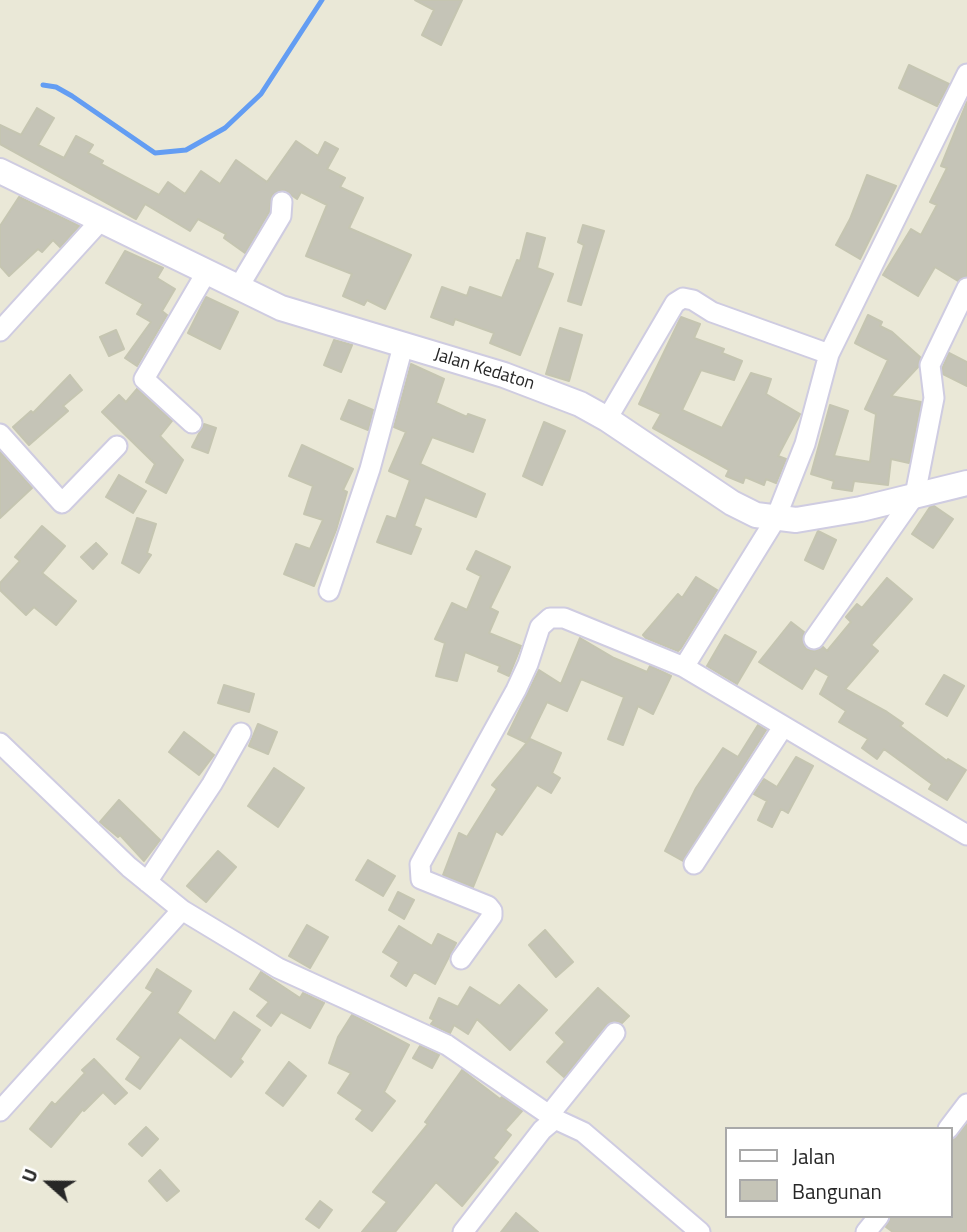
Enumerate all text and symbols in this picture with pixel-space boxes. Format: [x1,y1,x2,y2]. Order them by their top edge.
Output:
street label: Jalan Kedaton [431,344,537,396]
legend [726,1127,953,1218]
text: Jalan [792,1140,835,1172]
north arrow [14,1148,84,1218]
text: U [13,1164,45,1186]
text: Bangunan [792,1175,882,1207]

